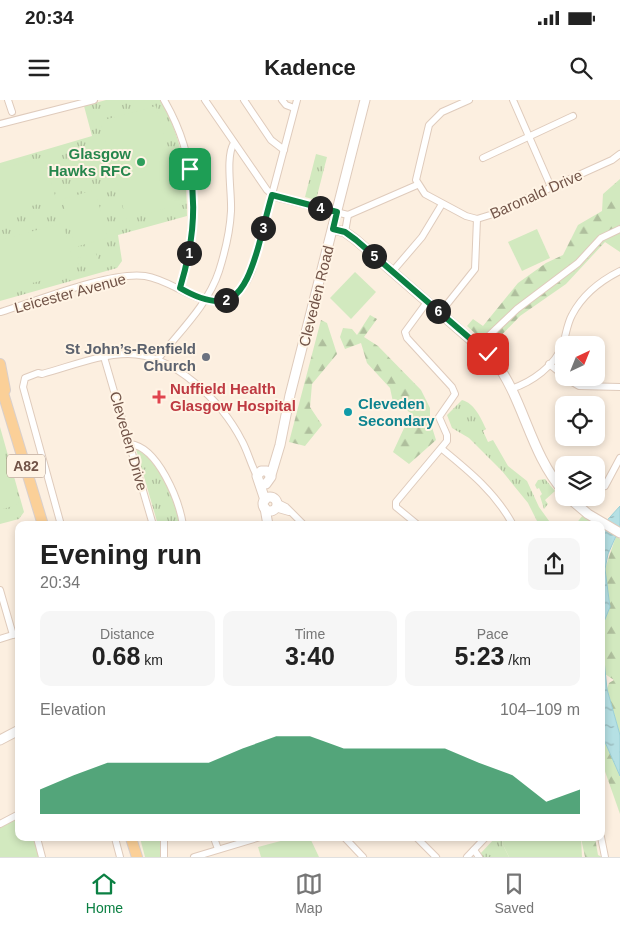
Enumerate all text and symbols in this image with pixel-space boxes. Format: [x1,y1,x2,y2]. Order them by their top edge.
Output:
text: 20:34 [25,7,74,28]
icon: menu [25,54,53,82]
icon: search [567,54,595,82]
text: Kadence [264,55,356,80]
place label: Glasgow Hawks RFC [48,145,131,179]
pin [169,148,211,190]
icon: arrive [176,155,204,183]
marker: Glasgow Hawks RFC [135,156,147,168]
street label: Baronald Drive [487,166,585,222]
pin: 4 [308,196,332,220]
text: 4 [317,200,324,216]
pin: 3 [250,216,276,240]
text: 3 [260,220,267,236]
pin: 1 [176,240,202,266]
street label: Cleveden Road [295,244,337,348]
pin: 5 [362,244,386,268]
text: 1 [186,245,193,261]
text: 5 [371,248,378,264]
street label: Leicester Avenue [12,270,128,316]
pin: 2 [214,288,238,312]
text: 2 [223,292,230,308]
pin: 6 [426,298,450,324]
text: 6 [435,303,442,319]
pin [467,333,509,375]
north arrow [555,336,605,386]
map controls [555,336,605,506]
place label: St John’s-Renfield Church [65,340,196,374]
icon: check [474,340,502,368]
marker: St John’s-Renfield Church [200,351,212,363]
place label: Nuffield Health Glasgow Hospital [170,380,296,414]
street label: Cleveden Drive [107,389,151,493]
marker: Nuffield Health Glasgow Hospital [152,390,166,404]
place label: Cleveden Secondary [358,395,435,429]
button: locate [555,396,605,446]
marker: Cleveden Secondary [342,406,354,418]
road number: A82 [7,454,45,478]
button: layers [555,456,605,506]
button: share [528,538,580,590]
text: Evening run [40,539,202,570]
text: 20:34 [40,574,80,591]
text: Distance [100,626,155,642]
text: Time [295,626,325,642]
text: Pace [477,626,509,642]
text: 0.68 [92,642,140,670]
text: 3:40 [285,642,335,670]
text: 5:23 [454,642,504,670]
text: km [140,652,163,668]
text: /km [504,652,531,668]
text: Elevation [40,701,106,718]
text: 104–109 m [500,701,580,718]
tab: Home [86,870,123,916]
tab: Map [295,870,323,916]
tab: Saved [494,870,534,916]

